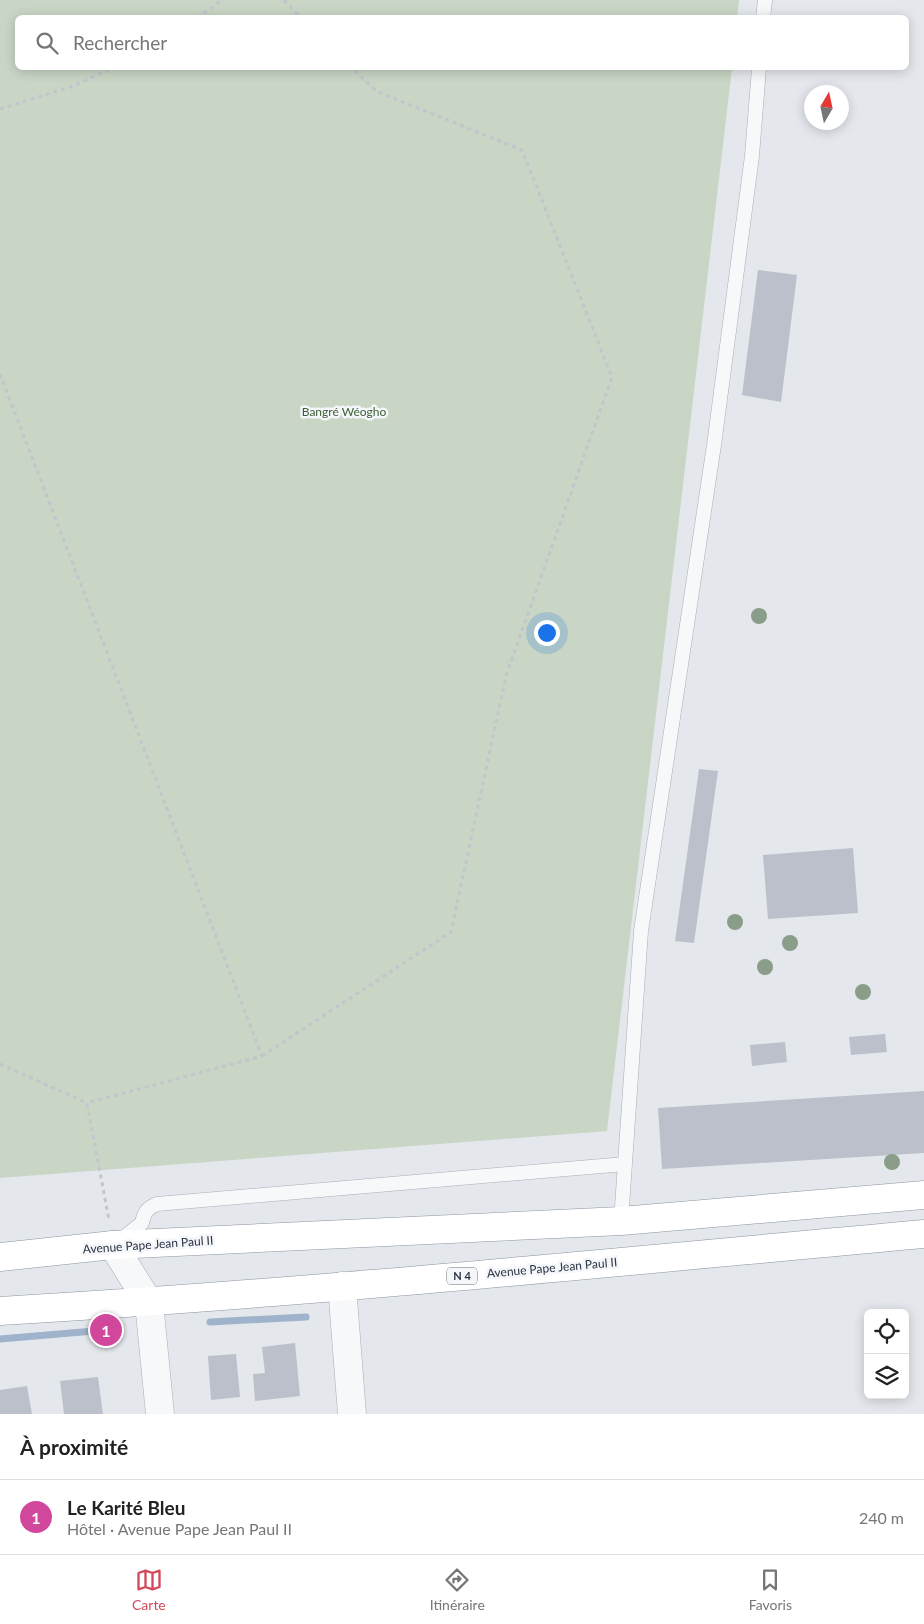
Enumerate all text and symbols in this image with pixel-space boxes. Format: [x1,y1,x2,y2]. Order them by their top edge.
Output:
search box [15,15,909,70]
icon: search [33,29,61,57]
text: Rechercher [73,31,167,54]
north arrow [804,85,849,130]
park label: Bangré Wéogho [302,404,386,419]
your location [534,620,560,646]
street label: Avenue Pape Jean Paul II [82,1232,214,1257]
street label: Avenue Pape Jean Paul II [486,1254,618,1281]
road number: N 4 [447,1268,477,1284]
map controls [864,1309,909,1399]
button: locate [864,1309,909,1354]
pin: 1 [90,1311,122,1349]
button: layers [864,1354,909,1399]
text: À proximité [20,1434,128,1459]
text: Le Karité Bleu [67,1496,185,1519]
text: 1 [31,1508,41,1527]
text: 240 m [859,1508,904,1527]
text: Hôtel · Avenue Pape Jean Paul II [67,1519,292,1538]
tab: Carte [132,1566,166,1613]
tab: Itinéraire [430,1566,485,1613]
tab: Favoris [749,1566,792,1613]

